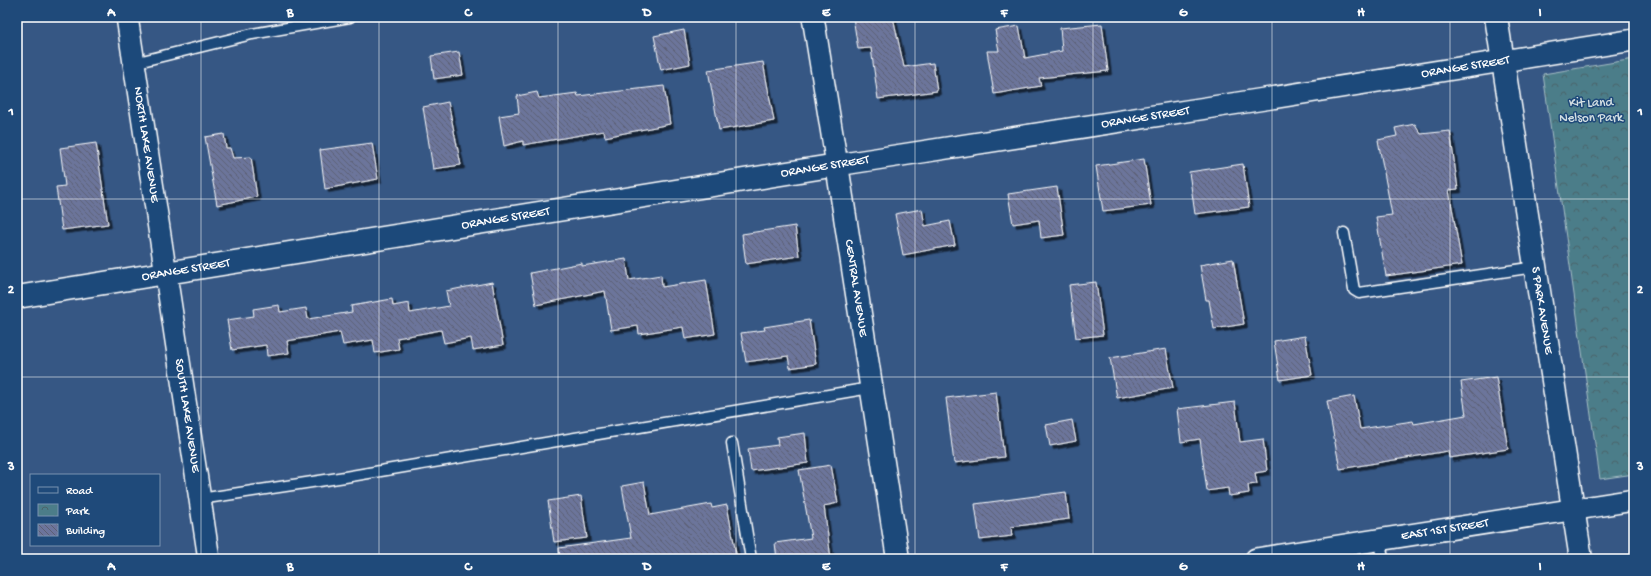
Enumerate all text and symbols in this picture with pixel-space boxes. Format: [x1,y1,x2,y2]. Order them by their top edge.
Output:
text: A [106,6,116,21]
text: B [286,6,295,21]
text: C [463,6,473,21]
text: D [642,6,652,21]
text: E [822,6,831,21]
text: F [1000,6,1009,21]
text: G [1179,6,1188,21]
text: H [1357,6,1365,21]
text: I [1538,6,1542,21]
street label: ORANGE STREET [1420,52,1512,81]
street label: NORTH LAKE AVENUE [130,86,163,204]
park label: Kit Land Nelson Park [1559,96,1624,126]
street label: ORANGE STREET [1100,103,1192,132]
text: 1 [7,105,14,120]
text: 1 [1636,105,1643,120]
street label: ORANGE STREET [780,152,871,181]
street label: ORANGE STREET [460,204,552,233]
street label: CENTRAL AVENUE [841,238,871,339]
street label: ORANGE STREET [141,255,232,284]
street label: S PARK AVENUE [1528,266,1556,356]
text: 2 [8,283,15,298]
text: 2 [1637,283,1644,298]
street label: SOUTH LAKE AVENUE [171,358,203,474]
text: 3 [7,460,15,475]
text: 3 [1636,460,1644,475]
legend [30,474,160,546]
text: Road [66,485,93,499]
text: Park [65,505,91,519]
street label: EAST 1ST STREET [1400,515,1491,544]
text: Building [65,525,105,539]
text: A [106,560,116,575]
text: B [286,560,295,575]
text: C [463,560,473,575]
text: D [642,560,652,575]
text: E [822,560,831,575]
text: F [1000,560,1009,575]
text: G [1179,560,1188,575]
text: H [1357,560,1365,575]
text: I [1538,560,1542,575]

